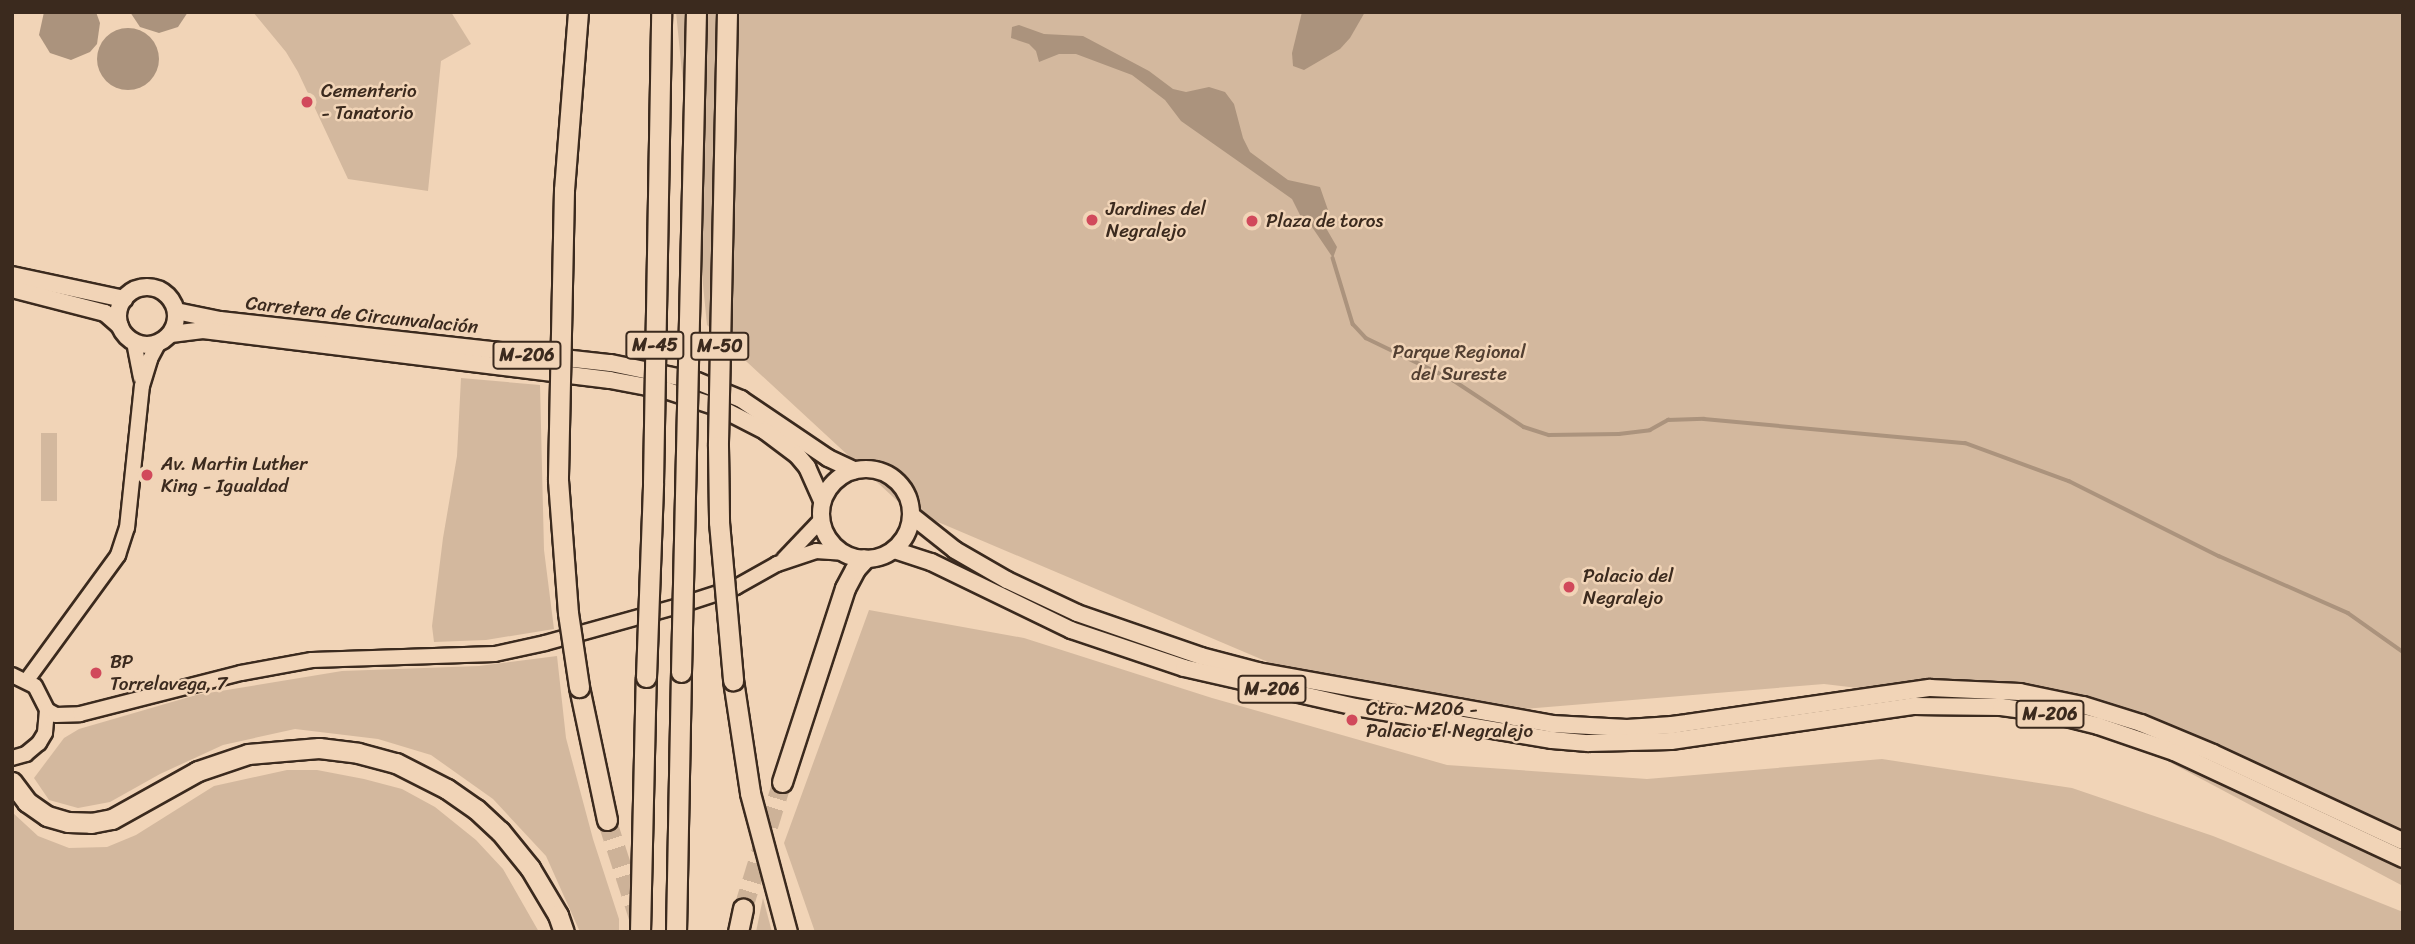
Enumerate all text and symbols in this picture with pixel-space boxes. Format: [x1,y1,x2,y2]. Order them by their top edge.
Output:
place label: Cementerio - Tanatorio [321,80,417,124]
marker: Cementerio - Tanatorio [299,94,315,110]
place label: Jardines del Negralejo [1106,198,1206,242]
place label: Plaza de toros [1266,210,1384,232]
marker: Jardines del Negralejo [1084,212,1100,228]
marker: Plaza de toros [1244,213,1260,229]
street label: Carretera de Circunvalación [245,291,479,339]
road number: M-45 [625,330,685,360]
road number: M-50 [690,332,750,360]
road number: M-206 [492,340,562,370]
park label: Parque Regional del Sureste [1392,341,1526,385]
place label: Av. Martin Luther King - Igualdad [161,453,308,497]
marker: Av. Martin Luther King - Igualdad [139,467,155,483]
place label: Palacio del Negralejo [1583,565,1674,609]
marker: Palacio del Negralejo [1561,579,1577,595]
place label: BP Torrelavega, 7 [110,651,227,695]
marker: BP Torrelavega, 7 [88,665,104,681]
road number: M-206 [1237,674,1307,704]
place label: Ctra. M206 - Palacio El Negralejo [1366,698,1532,742]
road number: M-206 [2015,700,2085,728]
marker: Ctra. M206 - Palacio El Negralejo [1344,712,1360,728]

